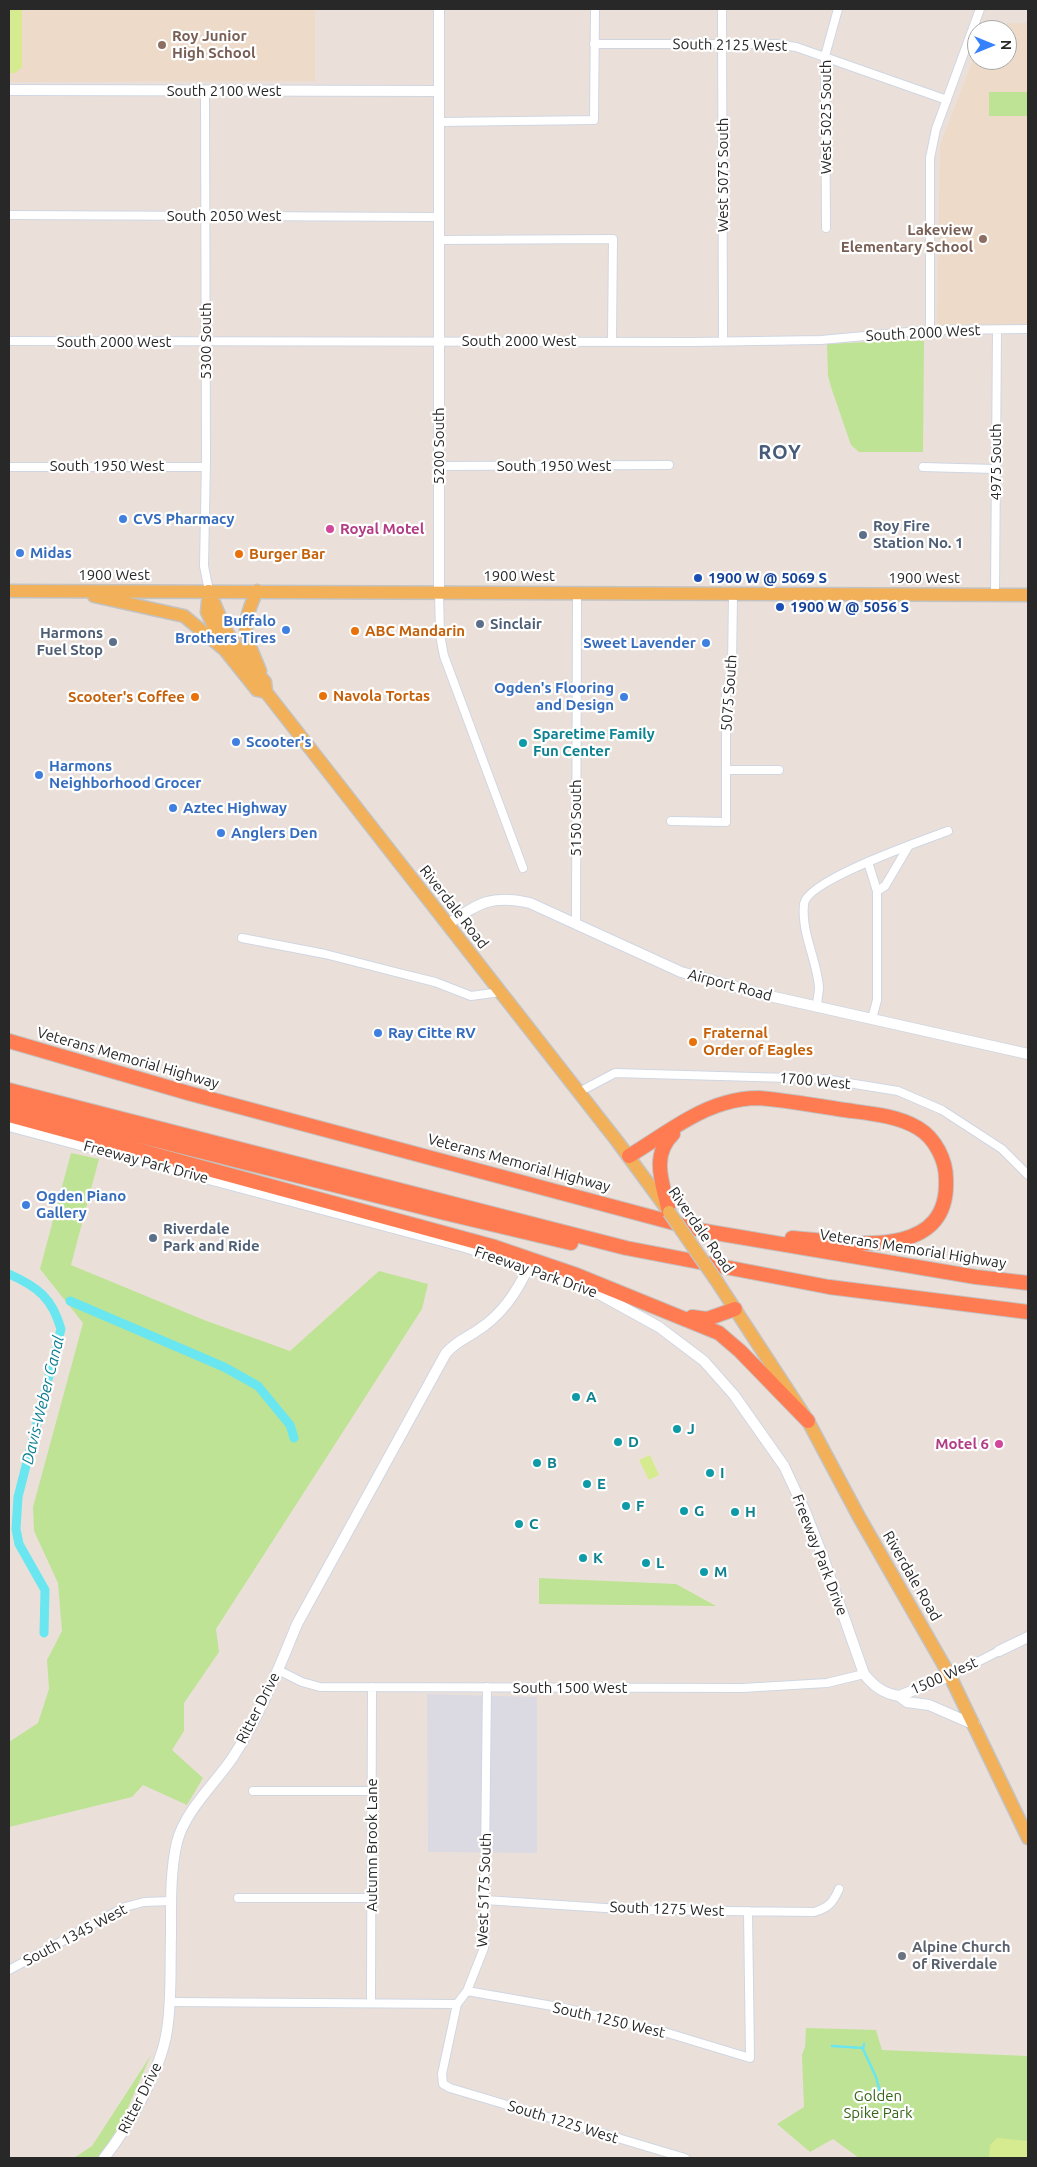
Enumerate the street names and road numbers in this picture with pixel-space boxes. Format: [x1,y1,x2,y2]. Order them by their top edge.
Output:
street label: South 2125 West [672,35,788,55]
street label: West 5025 South [817,60,835,174]
street label: South 2100 West [167,82,281,100]
street label: West 5075 South [714,118,732,232]
street label: South 2050 West [167,207,281,225]
street label: 5300 South [197,303,215,379]
street label: South 2000 West [865,321,981,345]
street label: South 2000 West [462,332,576,350]
street label: South 2000 West [57,333,171,351]
street label: 5200 South [430,408,448,484]
street label: 4975 South [987,424,1005,500]
street label: South 1950 West [50,457,164,475]
street label: South 1950 West [497,457,611,475]
street label: 1900 West [78,566,150,584]
street label: 1900 West [483,567,555,585]
street label: 1900 West [888,569,960,587]
street label: 5075 South [717,654,741,732]
street label: 5150 South [567,780,585,856]
street label: Riverdale Road [416,862,492,952]
street label: Airport Road [686,965,774,1005]
street label: Veterans Memorial Highway [35,1023,221,1093]
street label: 1700 West [779,1069,851,1093]
street label: Veterans Memorial Highway [426,1130,612,1196]
street label: Freeway Park Drive [82,1137,210,1187]
street label: Riverdale Road [665,1184,737,1276]
street label: Veterans Memorial Highway [818,1225,1008,1273]
street label: Freeway Park Drive [472,1243,600,1301]
street label: Freeway Park Drive [789,1492,851,1618]
street label: Riverdale Road [879,1528,945,1624]
street label: 1500 West [908,1653,980,1699]
street label: Ritter Drive [232,1669,284,1747]
street label: South 1500 West [513,1679,627,1697]
street label: Autumn Brook Lane [363,1778,381,1912]
street label: West 5175 South [473,1832,495,1948]
street label: South 1275 West [609,1898,725,1920]
street label: South 1345 West [20,1900,130,1970]
street label: South 1250 West [551,1998,667,2042]
street label: Ritter Drive [114,2059,166,2137]
street label: South 1225 West [506,2097,620,2147]

